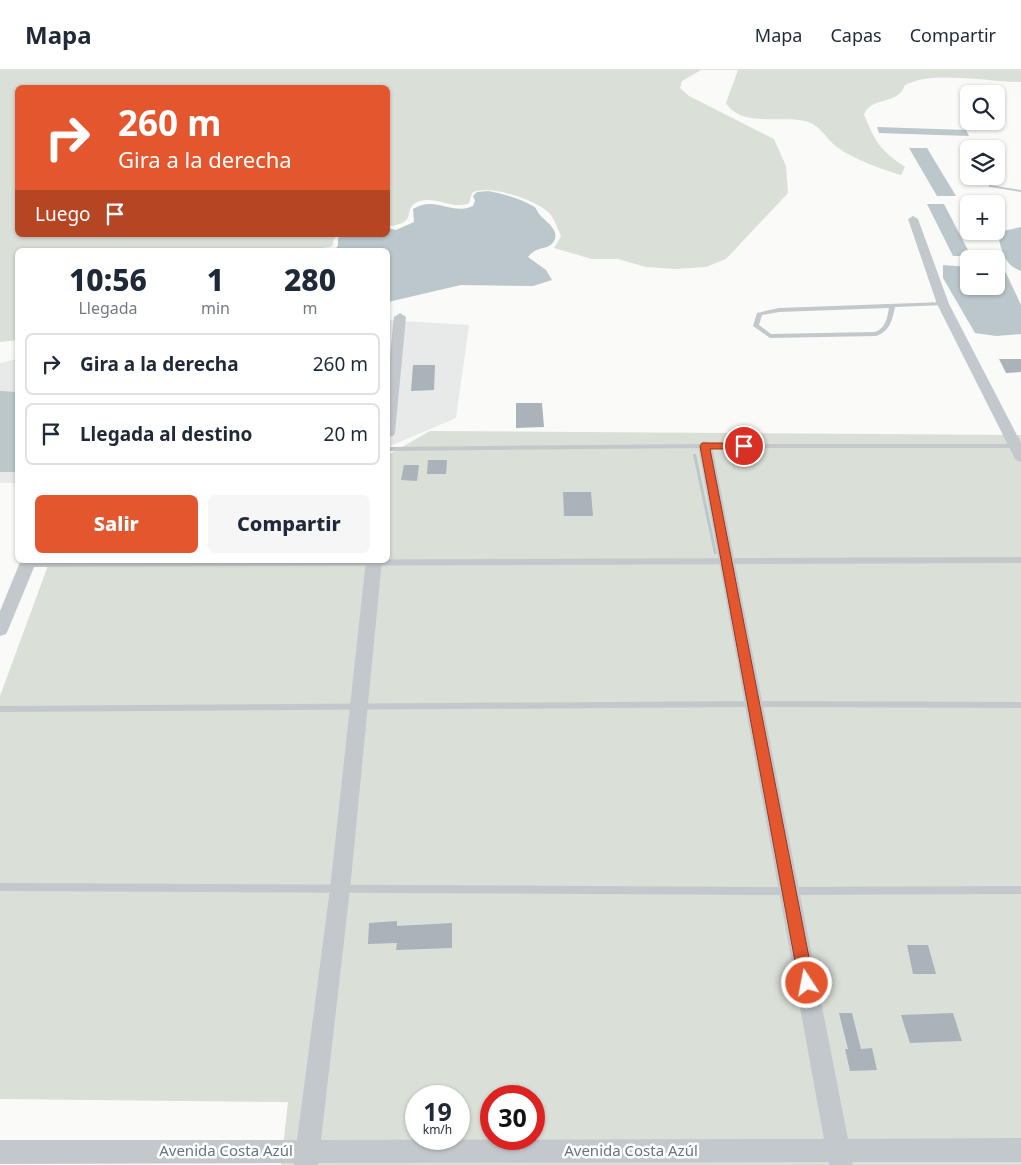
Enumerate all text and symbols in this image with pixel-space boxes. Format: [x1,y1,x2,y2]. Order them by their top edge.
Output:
text: Mapa [25,18,92,51]
text: Mapa [755,23,802,47]
text: Capas [830,23,882,47]
text: Compartir [910,23,996,47]
map controls [960,85,1005,295]
button: search [960,85,1005,130]
text: 260 m [118,99,221,146]
icon: right [35,105,100,170]
button: layers [960,140,1005,185]
text: Gira a la derecha [118,144,292,174]
button: + [960,195,1005,240]
icon: arrive [101,200,129,228]
text: Luego [35,201,91,227]
button: − [960,250,1005,295]
text: 10:56 [69,259,147,300]
text: 1 [207,259,224,300]
text: 280 [284,259,336,300]
text: Llegada [78,297,138,319]
text: min [201,297,230,319]
text: m [302,297,317,319]
icon: right [37,350,65,378]
text: Gira a la derecha [80,351,239,377]
text: 260 m [313,351,368,377]
icon: arrive [37,420,65,448]
text: Llegada al destino [80,421,252,447]
text: 20 m [324,421,368,447]
pin [723,425,765,467]
icon: arrive [730,432,758,460]
button: Salir [35,495,198,553]
button: Compartir [208,495,370,553]
position arrow [780,956,832,1008]
speed limit sign: 30 [480,1085,545,1150]
text: 19 [423,1094,452,1128]
text: km/h [423,1121,452,1138]
street label: Avenida Costa Azúl [159,1140,293,1160]
street label: Avenida Costa Azúl [564,1140,698,1160]

